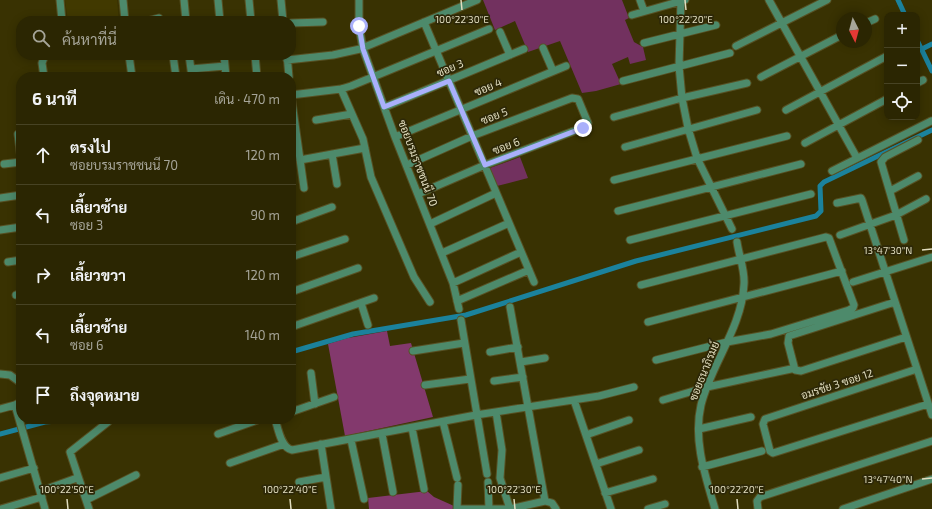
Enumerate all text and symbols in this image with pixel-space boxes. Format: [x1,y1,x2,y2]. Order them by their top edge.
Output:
north arrow [836,12,872,48]
map controls [884,12,920,120]
button: + [884,12,920,48]
text: 100°22'30"E [435,13,489,25]
text: 100°22'20"E [659,13,713,25]
search box [16,16,296,60]
route start [350,17,368,35]
icon: search [30,27,52,49]
text: ค้นหาที่นี่ [62,30,117,48]
button: − [884,48,920,84]
street label: ซอย 3 [434,56,465,79]
street label: ซอย 4 [472,75,504,98]
button: locate [884,84,920,120]
text: 6 นาที [32,88,77,108]
text: เดิน · 470 m [214,91,280,107]
street label: ซอย 5 [478,104,509,127]
street label: ซอยบรมราชชนนี 70 [396,117,442,208]
route end [574,119,592,137]
street label: ซอย 6 [490,134,521,157]
text: ตรงไป [70,138,111,156]
icon: ahead [32,144,54,166]
text: 120 m [245,147,280,163]
text: ซอยบรมราชชนนี 70 [70,157,178,173]
text: เลี้ยวซ้าย [70,198,127,216]
icon: left [32,204,54,226]
text: 90 m [250,207,280,223]
text: ซอย 3 [70,217,103,233]
text: 13°47'30"N [864,244,912,256]
icon: right [32,264,54,286]
text: เลี้ยวขวา [70,266,126,284]
text: 120 m [245,267,280,283]
text: เลี้ยวซ้าย [70,318,127,336]
icon: left [32,324,54,346]
text: 140 m [245,327,280,343]
text: ซอย 6 [70,337,103,353]
street label: ซอยธนาภิรมย์ [685,339,721,402]
street label: อมรชัย 3 ซอย 12 [799,366,875,401]
icon: arrive [32,384,54,406]
text: ถึงจุดหมาย [70,386,140,404]
text: 13°47'40"N [863,473,913,485]
text: 100°22'50"E [40,483,94,495]
text: 100°22'40"E [263,483,317,495]
text: 100°22'30"E [487,483,541,495]
text: 100°22'20"E [710,483,764,495]

